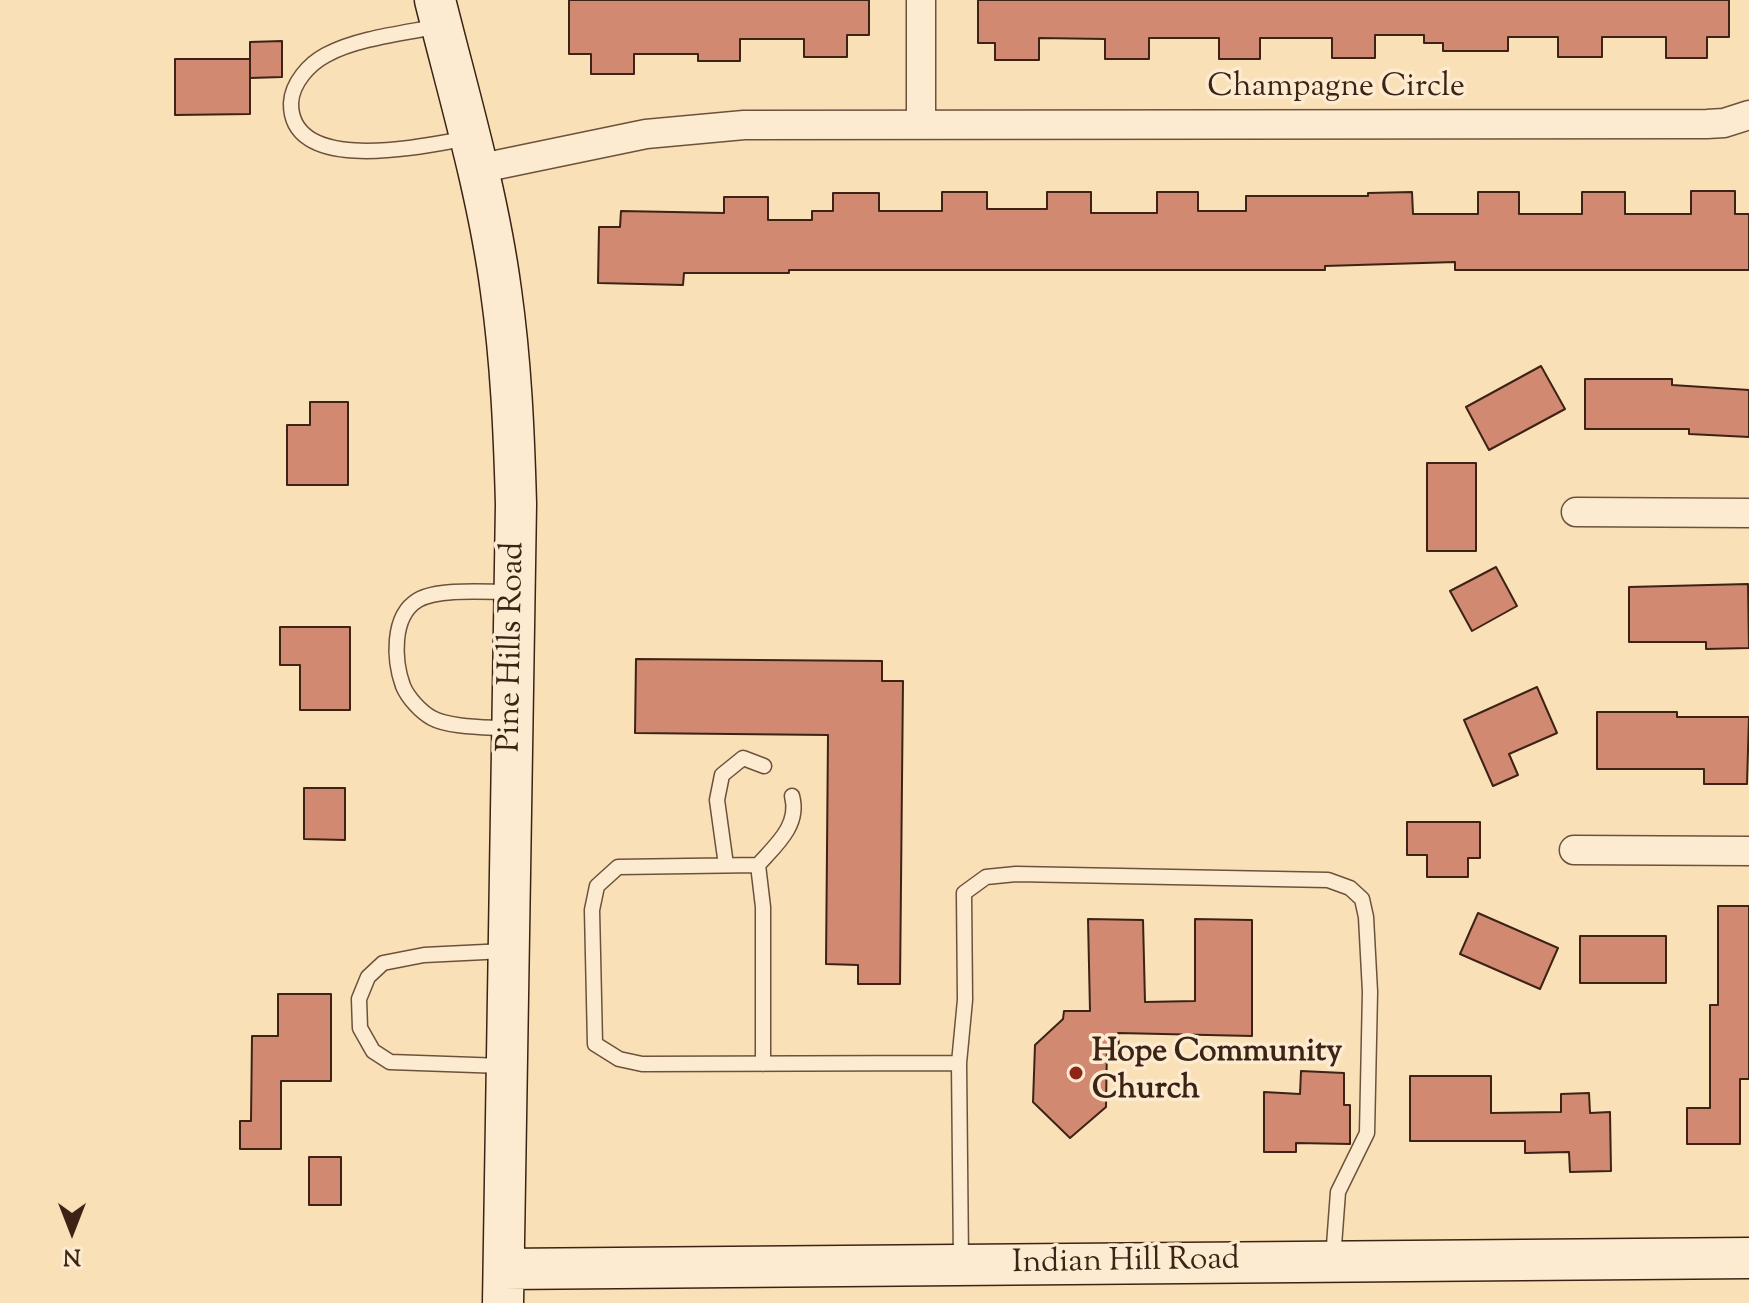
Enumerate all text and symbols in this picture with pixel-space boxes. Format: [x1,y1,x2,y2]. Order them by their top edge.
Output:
street label: Champagne Circle [1207,71,1465,109]
street label: Pine Hills Road [493,541,535,753]
place label: Hope Community Church [1092,1036,1342,1111]
marker: Hope Community Church [1067,1064,1085,1082]
north arrow [32,1191,112,1271]
text: N [63,1239,81,1271]
street label: Indian Hill Road [1012,1243,1240,1285]

